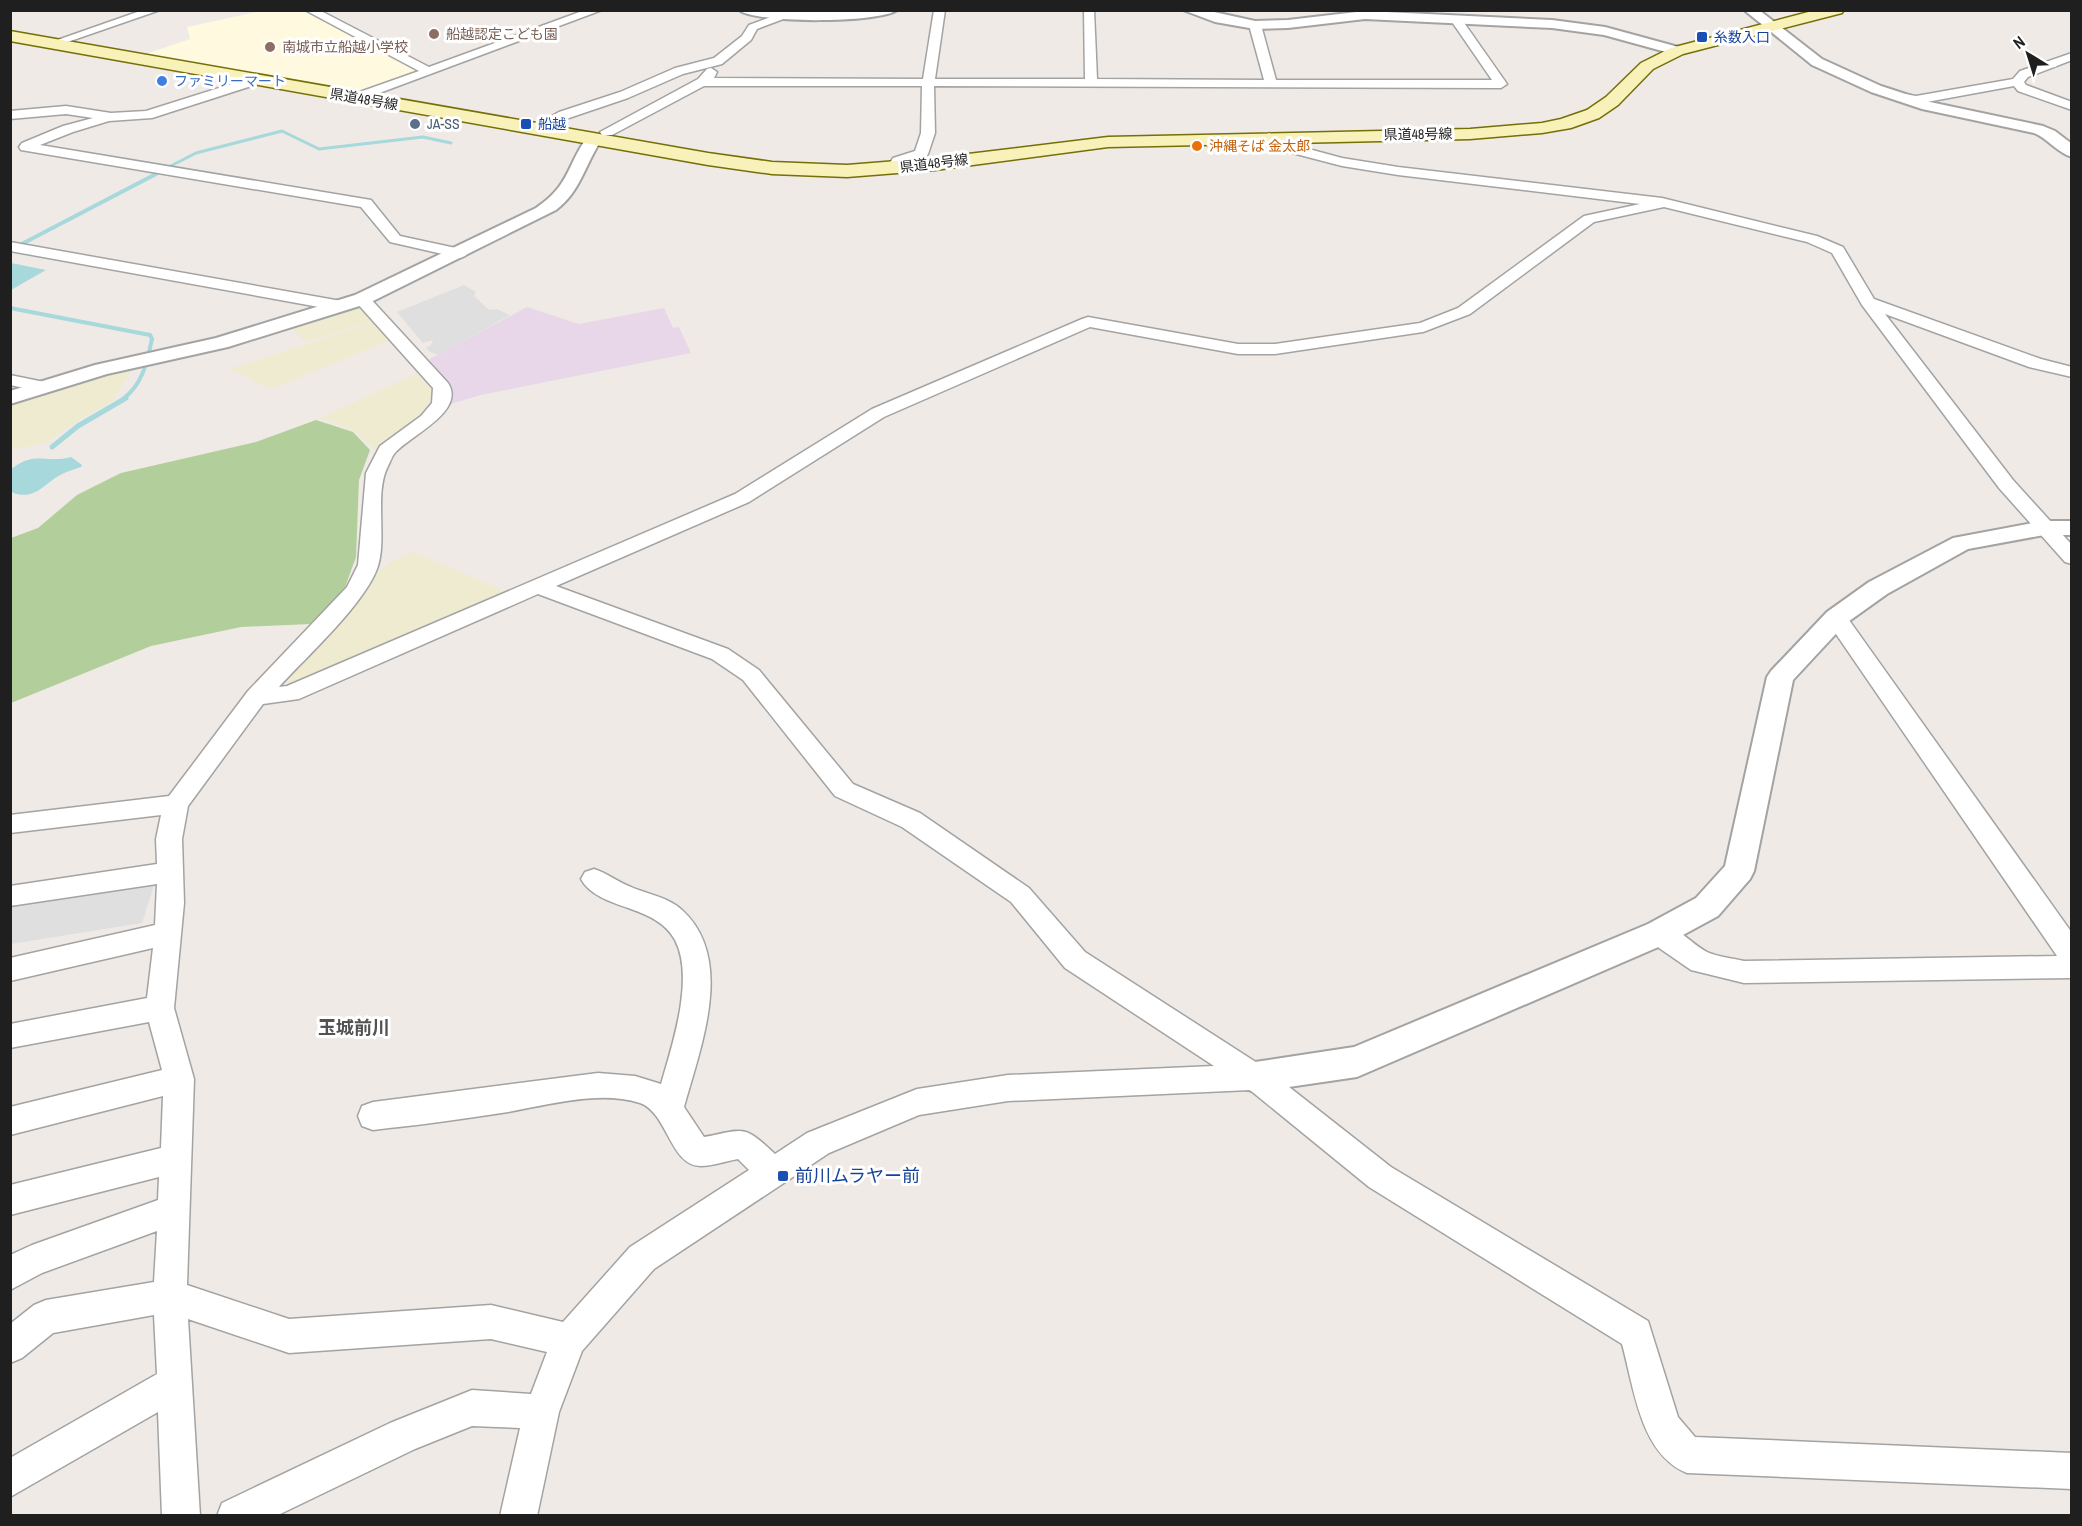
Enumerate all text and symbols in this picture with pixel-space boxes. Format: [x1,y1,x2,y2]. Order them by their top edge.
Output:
north arrow [1998,24,2058,84]
place label: 船越認定こども園 [446,25,558,43]
marker: 船越認定こども園 [427,27,441,41]
place label: 糸数入口 [1714,28,1770,46]
marker: 糸数入口 [1695,30,1709,44]
text: N [2008,31,2029,54]
place label: 南城市立船越小学校 [282,38,408,56]
marker: 南城市立船越小学校 [263,40,277,54]
place label: ファミリーマート [174,72,286,90]
marker: ファミリーマート [155,74,169,88]
street label: 県道48号線 [329,84,399,114]
place label: JA-SS [427,115,460,133]
place label: 船越 [538,115,566,133]
marker: JA-SS [408,117,422,131]
marker: 船越 [519,117,533,131]
street label: 県道48号線 [1383,124,1453,144]
place label: 沖縄そば 金太郎 [1209,137,1310,155]
marker: 沖縄そば 金太郎 [1190,139,1204,153]
street label: 県道48号線 [899,150,969,176]
district label: 玉城前川 [318,1015,390,1040]
place label: 前川ムラヤー前 [795,1163,920,1188]
marker: 前川ムラヤー前 [776,1169,790,1183]

